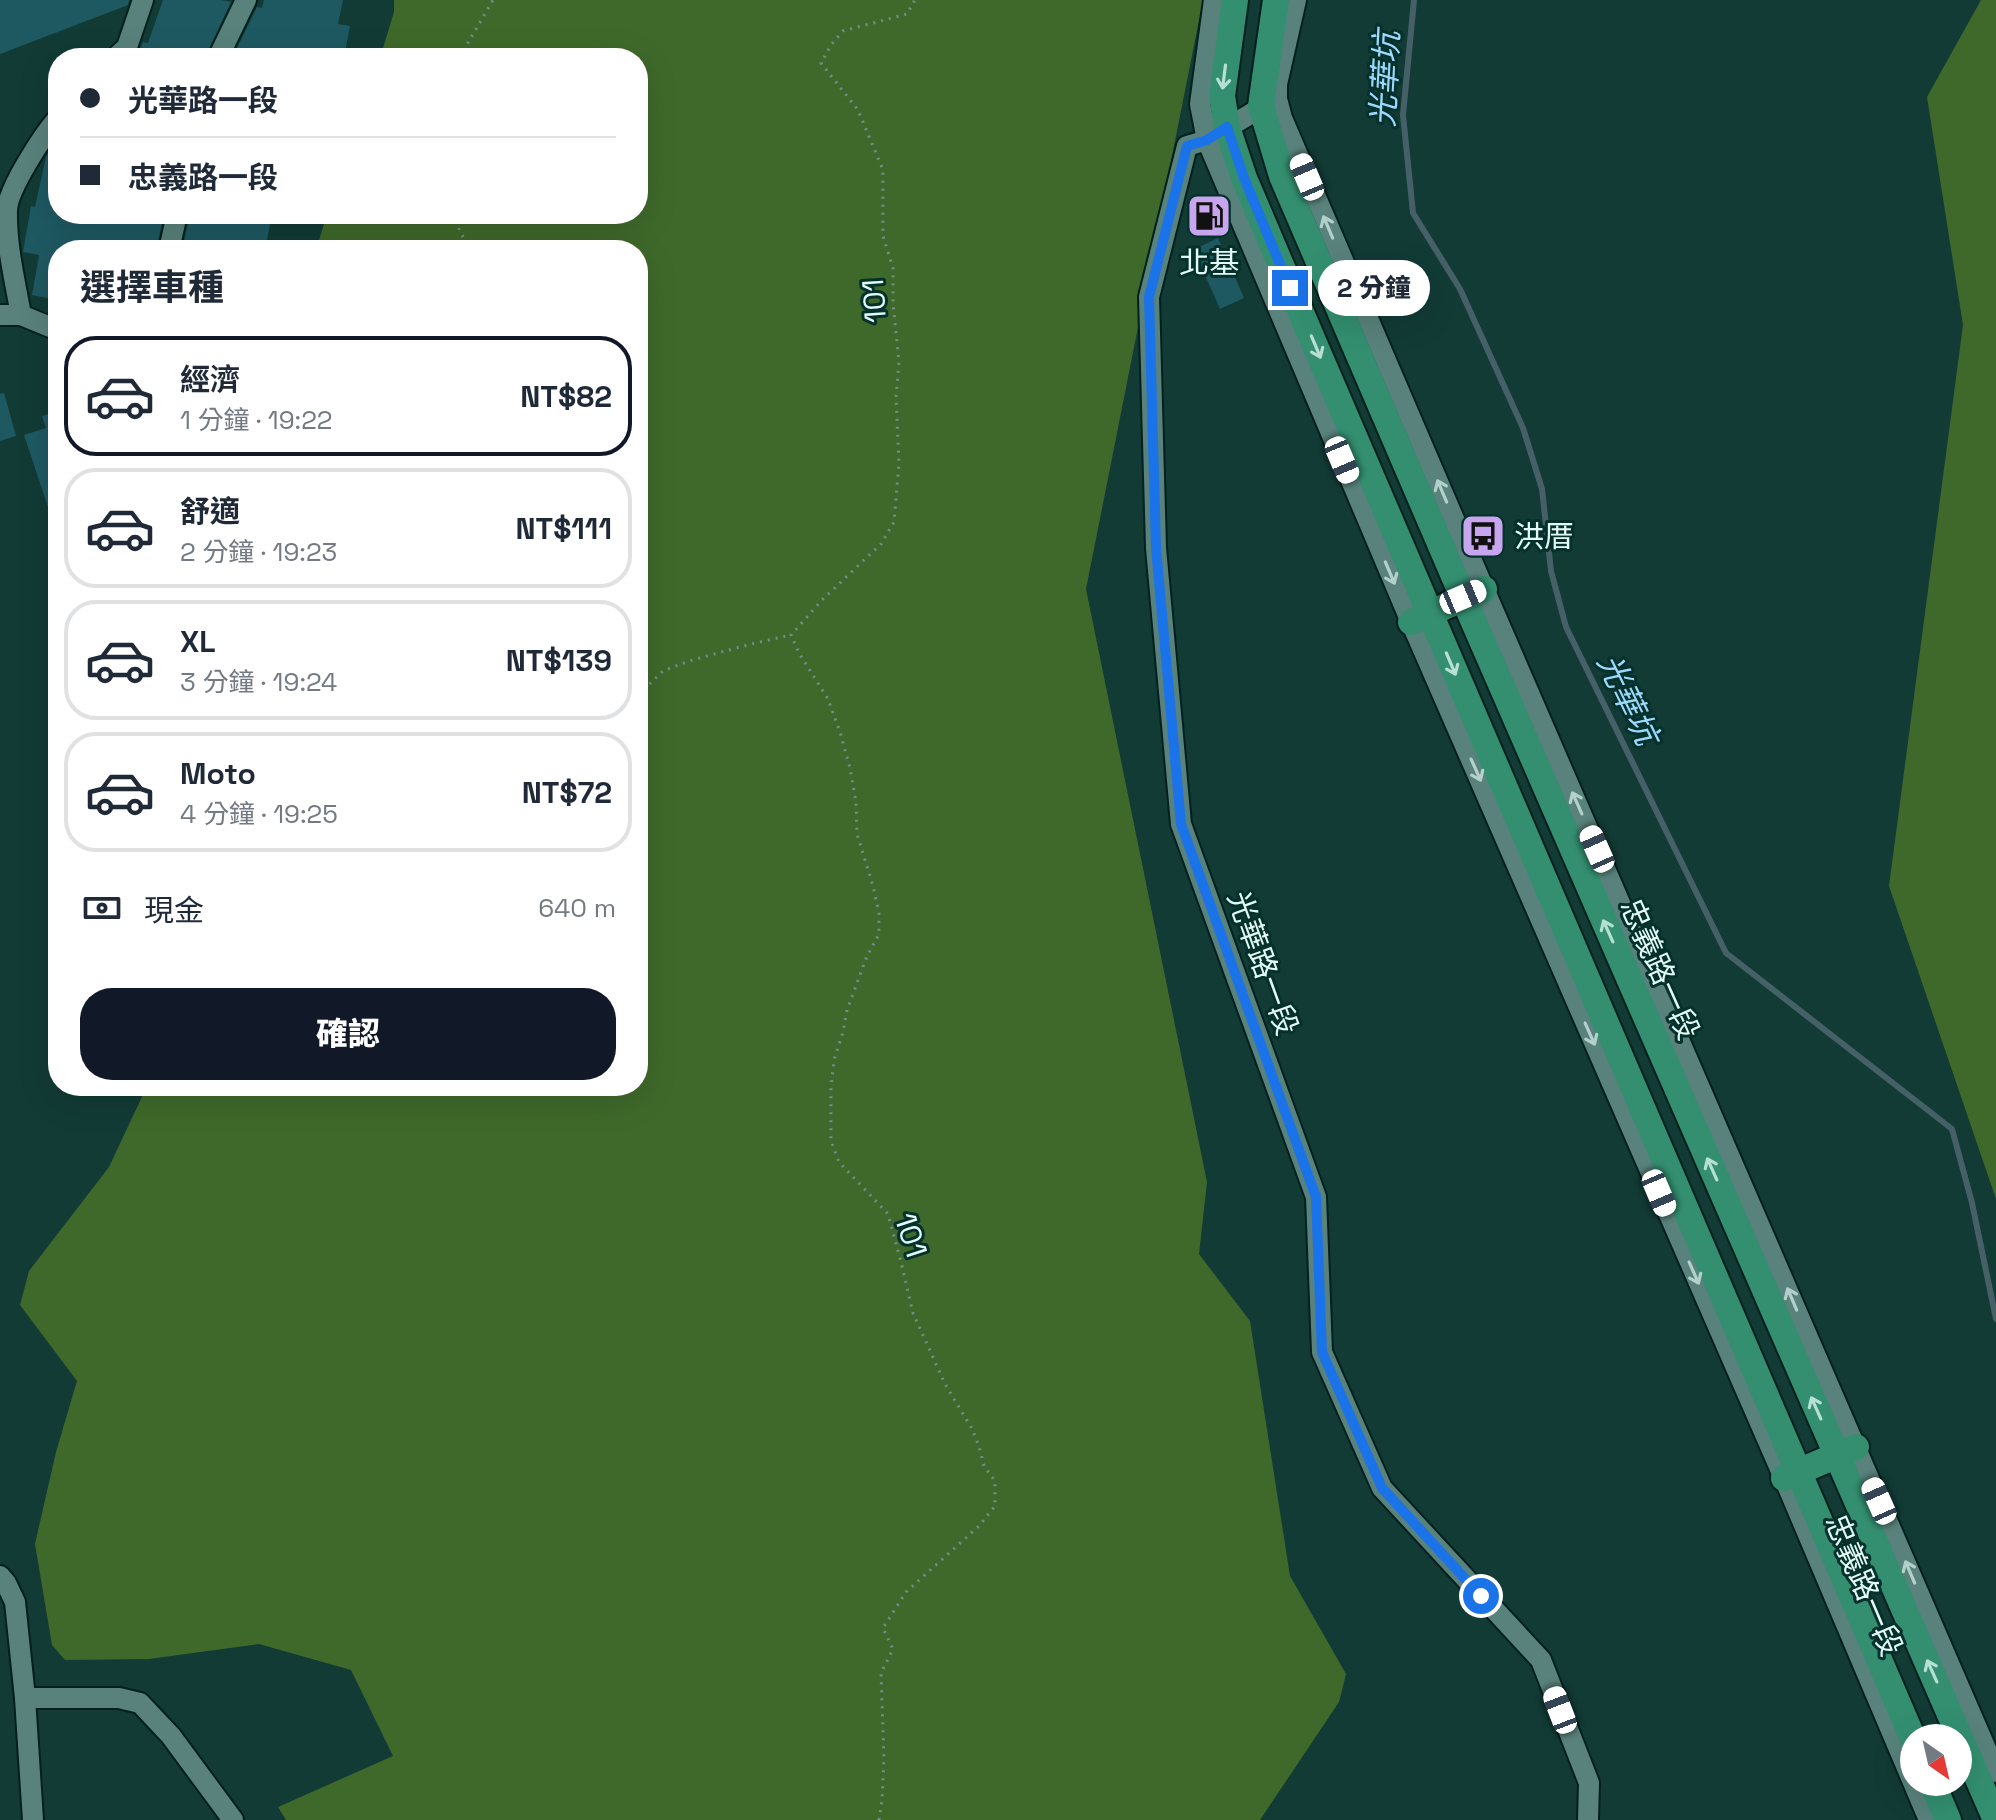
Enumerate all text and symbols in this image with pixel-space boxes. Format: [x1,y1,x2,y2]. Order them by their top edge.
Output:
water label: 光華坑 [1363,26,1408,128]
one-way arrow [1217,63,1232,90]
text: 光華路一段 [128,81,278,120]
car [1287,150,1327,204]
text: 忠義路一段 [128,158,278,197]
fuel station icon: 北基 [1185,192,1233,240]
one-way arrow [1320,215,1335,239]
place label: 北基 [1179,243,1239,282]
callout: 2 分鐘 [1318,260,1430,316]
text: 選擇車種 [80,265,224,311]
route end [1272,270,1308,306]
text: 2 分鐘 [1337,271,1411,305]
street label: 101 [853,278,895,324]
one-way arrow [1309,335,1324,359]
icon: car [84,360,156,432]
text: 經濟 [180,360,240,399]
text: NT$82 [520,377,612,416]
text: 1 分鐘 · 19:22 [180,403,333,437]
car [1322,433,1362,487]
one-way arrow [1433,479,1448,504]
icon: car [84,492,156,564]
text: 舒適 [180,492,240,531]
text: NT$111 [515,509,612,548]
bus stop icon: 洪厝 [1459,512,1507,560]
place label: 洪厝 [1514,517,1574,556]
text: 2 分鐘 · 19:23 [180,535,337,569]
one-way arrow [1384,560,1399,585]
car [1436,577,1490,617]
text: XL [180,622,216,661]
icon: car [84,624,156,696]
text: NT$139 [506,641,612,680]
water label: 光華坑 [1589,647,1669,754]
one-way arrow [1445,651,1460,675]
text: 3 分鐘 · 19:24 [180,665,337,699]
text: Moto [180,754,256,793]
icon: car [84,756,156,828]
one-way arrow [1469,757,1484,782]
text: NT$72 [522,773,612,812]
one-way arrow [1568,791,1583,816]
text: 4 分鐘 · 19:25 [180,797,338,831]
car [1576,822,1618,876]
icon: cash [80,886,124,930]
street label: 光華路一段 [1219,886,1307,1040]
text: 現金 [144,891,204,930]
text: 640 m [538,891,616,925]
street label: 忠義路一段 [1612,893,1708,1045]
one-way arrow [1600,919,1615,943]
button: 確認 [80,988,616,1080]
one-way arrow [1584,1021,1599,1046]
one-way arrow [1703,1157,1718,1182]
car [1639,1166,1679,1220]
street label: 101 [886,1208,936,1262]
one-way arrow [1688,1260,1703,1285]
one-way arrow [1783,1287,1798,1311]
one-way arrow [1807,1396,1822,1420]
car [1858,1474,1900,1528]
street label: 忠義路一段 [1817,1508,1911,1662]
one-way arrow [1901,1560,1916,1585]
route start [1463,1578,1499,1614]
one-way arrow [1923,1659,1938,1684]
car [1540,1683,1580,1737]
north arrow [1900,1724,1972,1796]
map controls [1900,1724,1972,1796]

